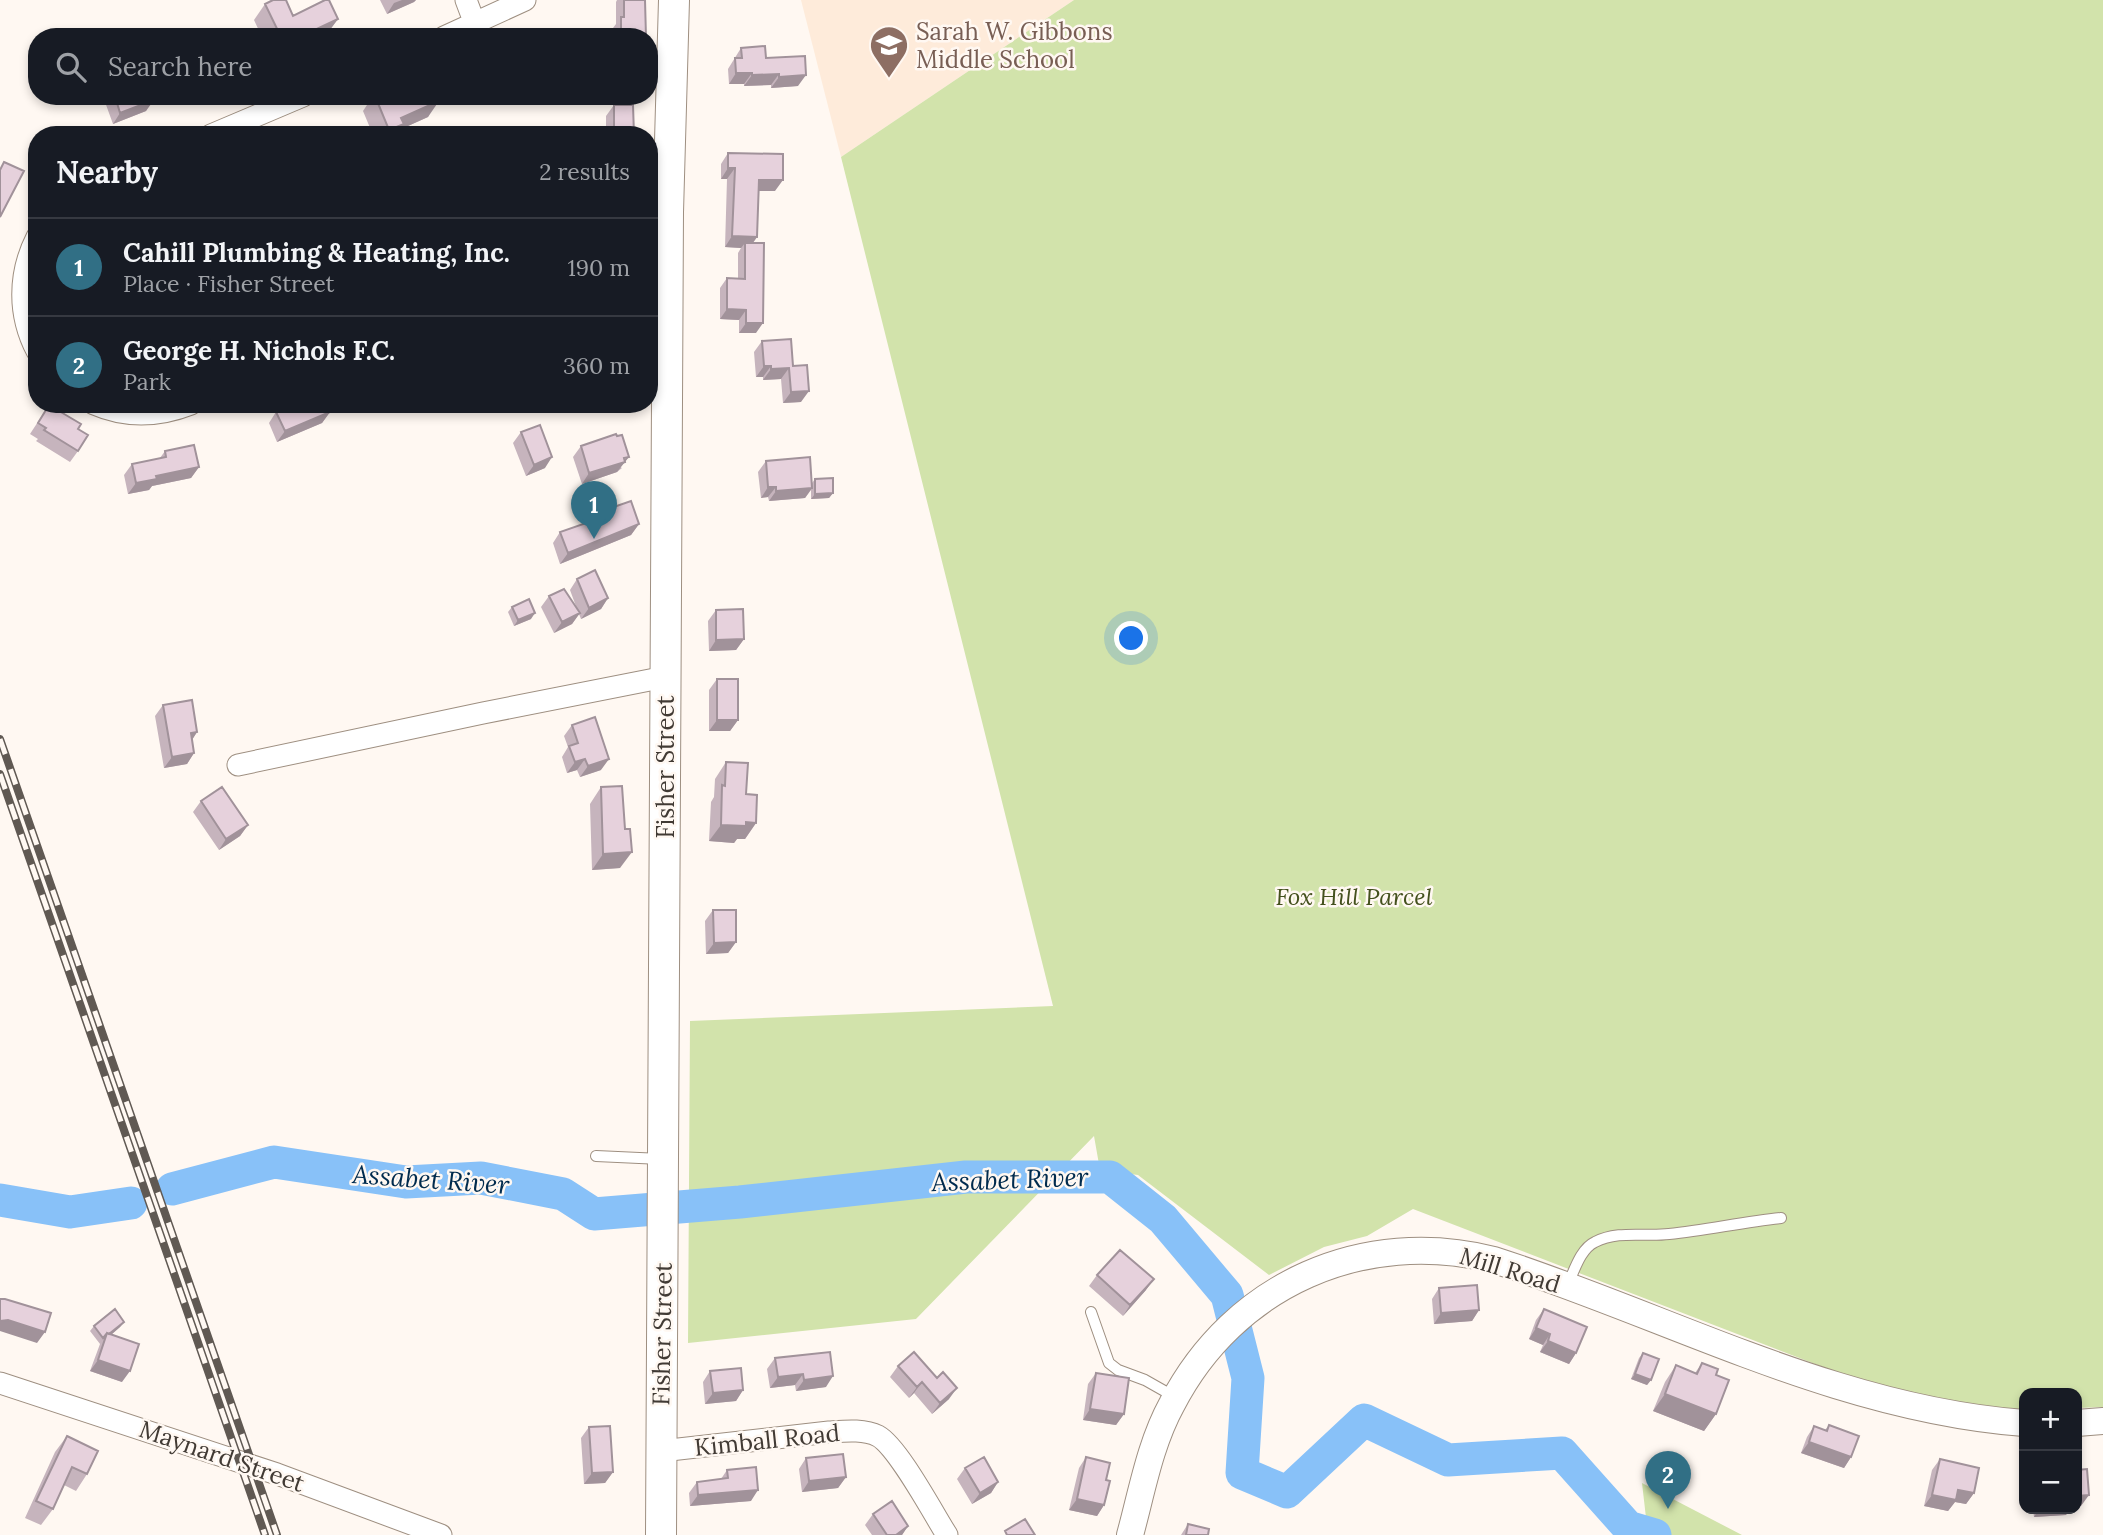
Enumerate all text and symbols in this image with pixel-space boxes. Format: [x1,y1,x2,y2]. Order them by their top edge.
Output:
place label: Sarah W. Gibbons Middle School [916,16,1113,75]
school or university icon: Sarah W. Gibbons Middle School [868,24,910,79]
search box [28,28,658,105]
icon: search [52,48,90,86]
text: Search here [108,50,252,83]
text: Nearby [56,153,158,191]
text: 2 results [539,157,630,186]
text: Cahill Plumbing & Heating, Inc. [123,236,510,269]
text: 1 [74,253,84,282]
text: 190 m [567,253,630,282]
text: Place · Fisher Street [123,269,334,298]
text: George H. Nichols F.C. [123,334,395,367]
text: 2 [73,351,85,380]
text: 360 m [563,351,630,380]
text: Park [123,367,171,396]
pin: 1 [571,481,617,539]
your location [1114,621,1148,655]
street label: Fisher Street [650,695,681,839]
park label: Fox Hill Parcel [1275,881,1433,912]
water label: Assabet River [350,1157,511,1201]
water label: Assabet River [930,1160,1089,1198]
street label: Mill Road [1456,1240,1564,1300]
street label: Fisher Street [645,1262,679,1406]
map controls [2019,1388,2082,1514]
button: + [2019,1388,2082,1451]
street label: Maynard Street [135,1413,309,1499]
street label: Kimball Road [693,1417,841,1463]
pin: 2 [1645,1451,1691,1509]
button: − [2019,1451,2082,1514]

